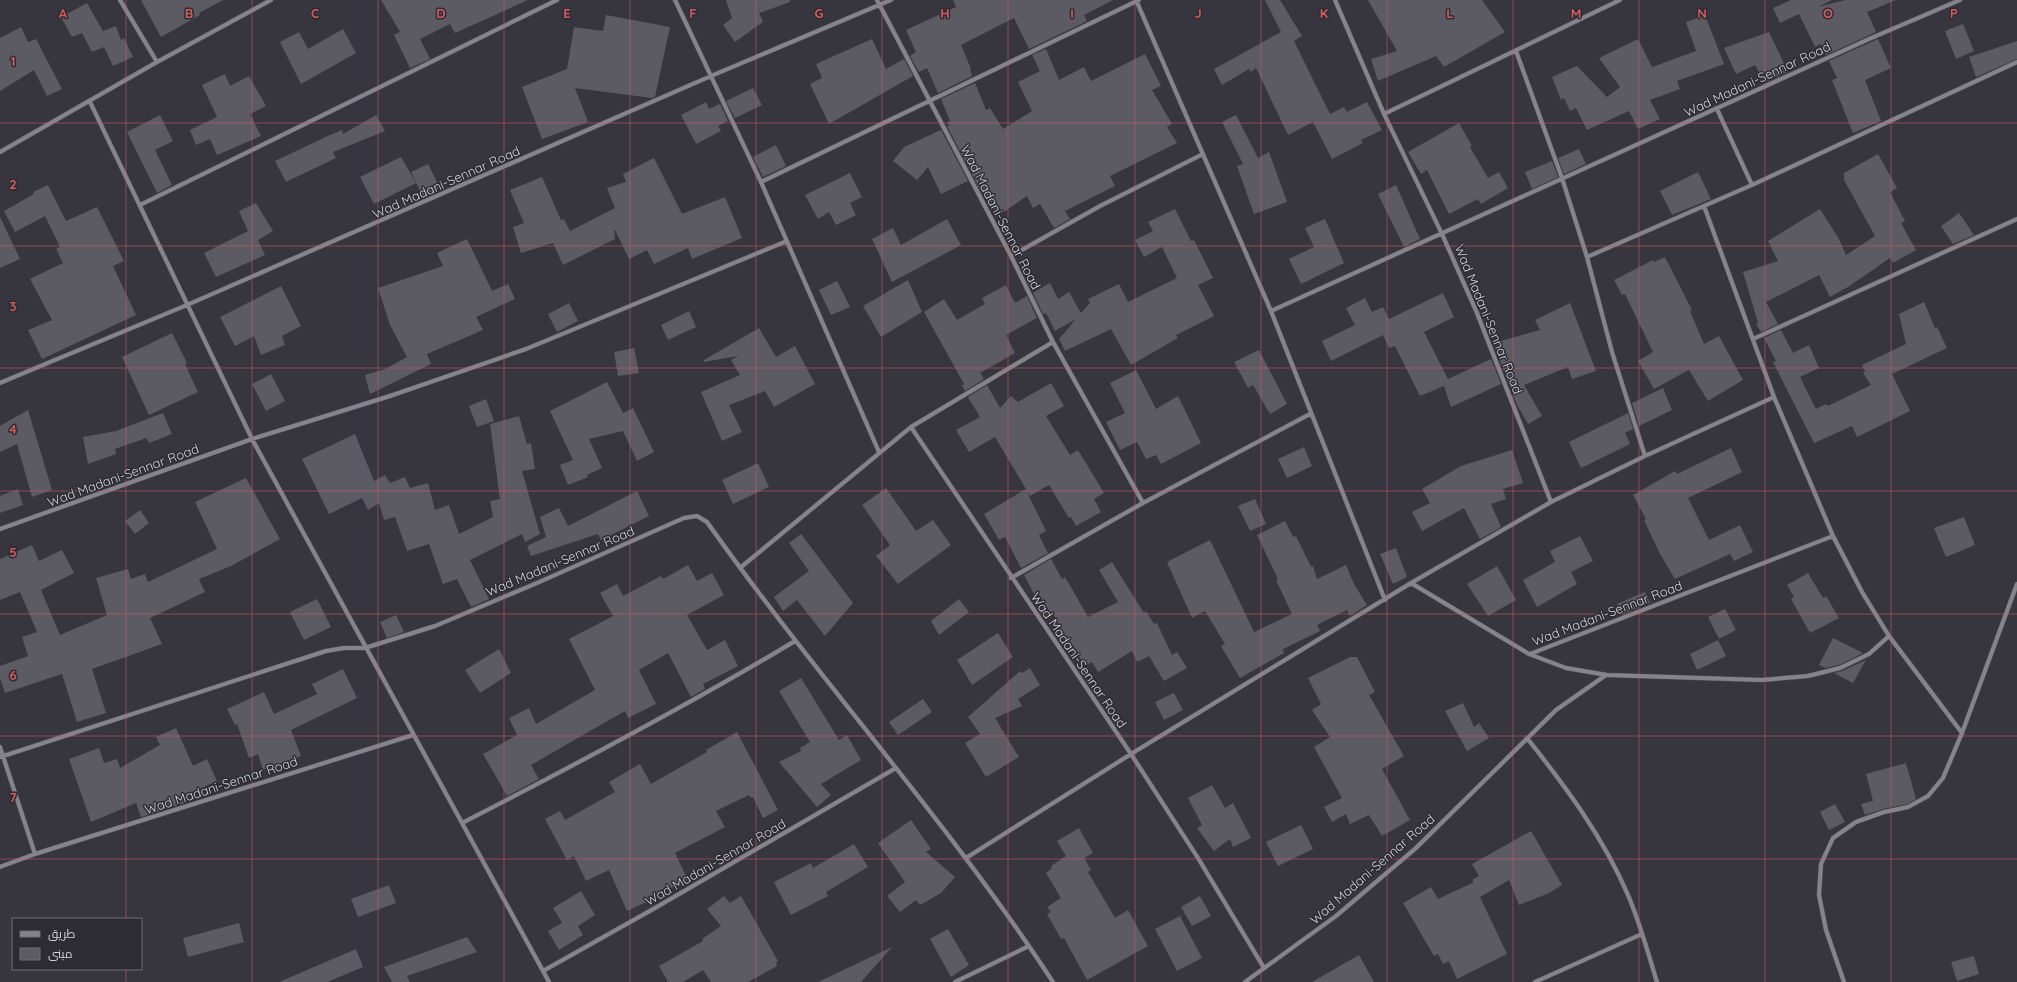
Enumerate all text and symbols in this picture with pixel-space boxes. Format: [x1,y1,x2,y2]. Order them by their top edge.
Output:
text: A [59,5,68,21]
text: B [185,5,193,21]
text: C [311,5,319,21]
text: D [436,5,446,21]
text: E [563,5,571,21]
text: F [689,5,697,21]
text: G [814,5,824,21]
text: H [940,5,950,21]
text: I [1070,5,1074,21]
text: J [1194,5,1202,21]
text: K [1320,5,1329,21]
text: L [1446,5,1454,21]
text: M [1571,5,1581,21]
text: N [1697,5,1707,21]
text: O [1823,5,1833,21]
text: P [1950,5,1958,21]
street label: Wad Madani-Sennar Road [1681,38,1833,120]
text: 1 [10,53,16,69]
street label: Wad Madani-Sennar Road [370,142,522,222]
street label: Wad Madani-Sennar Road [958,142,1044,292]
text: 2 [9,176,17,192]
street label: Wad Madani-Sennar Road [1452,242,1526,396]
text: 3 [10,298,17,314]
text: 4 [9,421,17,437]
street label: Wad Madani-Sennar Road [45,440,201,510]
street label: Wad Madani-Sennar Road [483,522,637,600]
text: 5 [9,544,17,560]
street label: Wad Madani-Sennar Road [1530,577,1684,649]
street label: Wad Madani-Sennar Road [1028,589,1130,731]
text: 6 [9,667,17,683]
street label: Wad Madani-Sennar Road [143,753,299,817]
text: 7 [9,789,17,805]
street label: Wad Madani-Sennar Road [1306,811,1438,927]
street label: Wad Madani-Sennar Road [642,815,788,909]
legend [12,918,142,970]
text: طريق [48,926,76,941]
text: مبنى [48,946,73,961]

